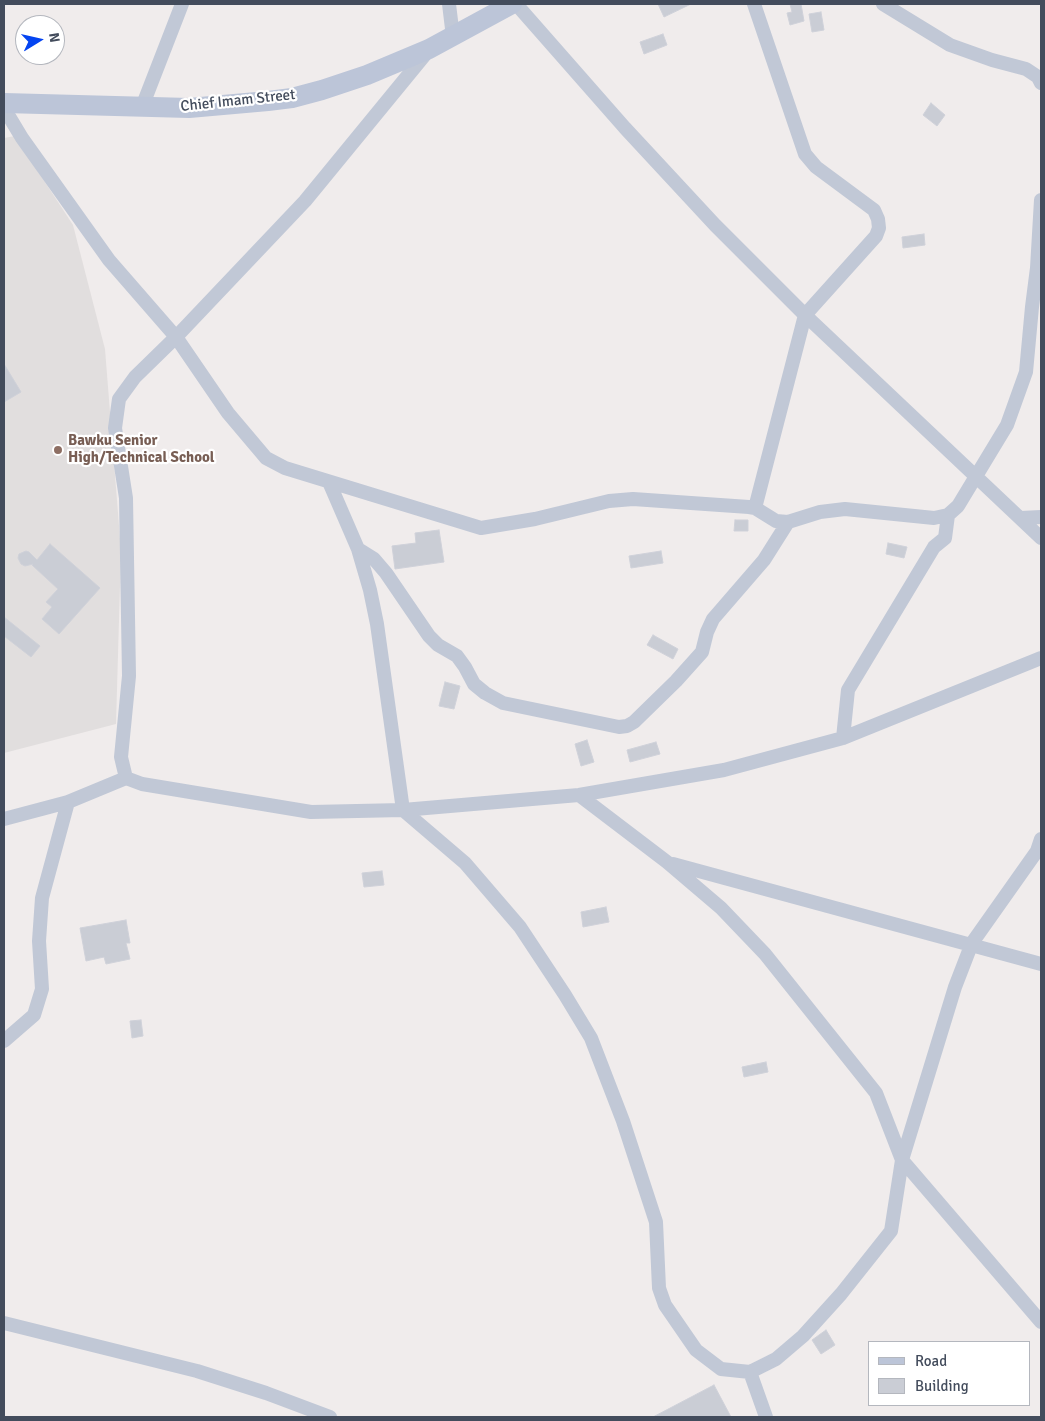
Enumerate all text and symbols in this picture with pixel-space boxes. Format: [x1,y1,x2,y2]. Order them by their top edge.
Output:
north arrow [15,15,65,65]
text: N [45,32,63,44]
street label: Chief Imam Street [180,86,296,116]
place label: Bawku Senior High/Technical School [68,432,215,467]
marker: Bawku Senior High/Technical School [52,444,64,456]
legend [868,1341,1030,1406]
text: Road [915,1352,947,1370]
text: Building [915,1377,969,1395]

